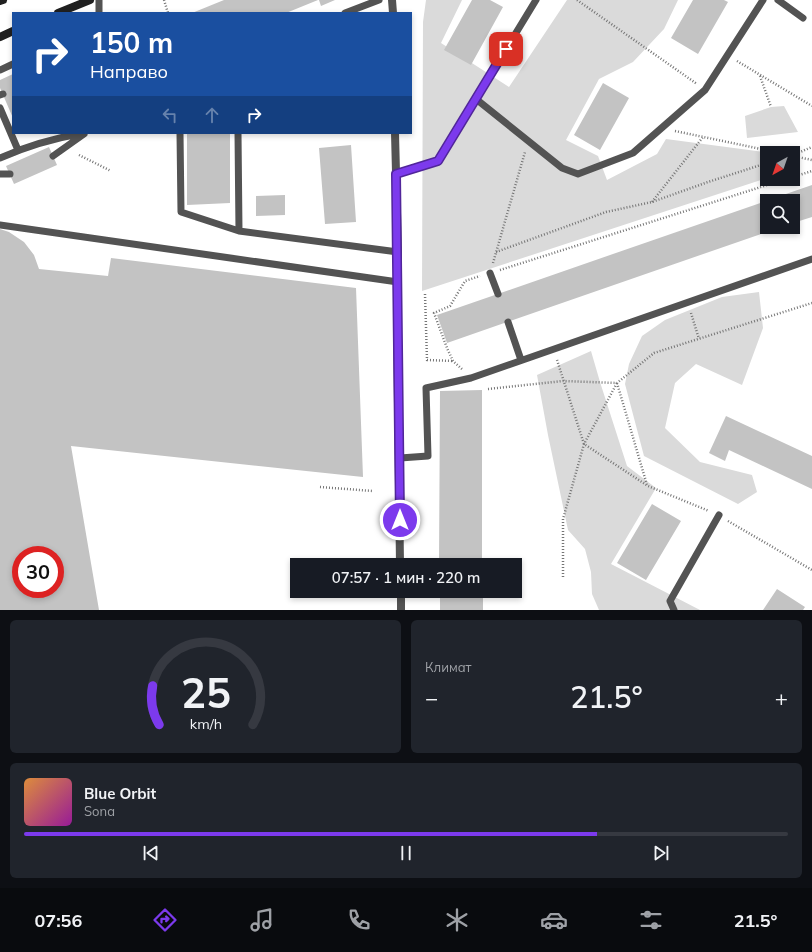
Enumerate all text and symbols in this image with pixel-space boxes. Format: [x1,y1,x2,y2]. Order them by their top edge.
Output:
text: 150 m [90,25,173,60]
icon: right [24,28,76,80]
pin [489,32,523,66]
icon: arrive [495,38,517,60]
text: Направо [90,60,168,83]
icon: left [159,104,181,126]
icon: ahead [201,104,223,126]
icon: right [243,104,265,126]
north arrow [760,146,800,186]
map controls [760,146,800,234]
button: search [760,194,800,234]
position arrow [379,499,421,541]
speed limit sign: 30 [12,546,64,598]
text: 07:57 · 1 мин · 220 m [332,568,480,587]
text: Климат [425,659,472,675]
text: 25 [181,665,230,717]
text: 21.5° [570,678,643,716]
text: − [425,684,438,712]
text: + [775,684,788,712]
text: km/h [189,714,222,732]
text: Blue Orbit [84,784,156,803]
text: Sona [84,803,115,819]
icon: previous [140,842,162,864]
icon: pause [395,842,417,864]
icon: next [650,842,672,864]
icon: directions [151,906,179,934]
icon: music [248,906,276,934]
icon: phone [345,906,373,934]
icon: climate [443,906,471,934]
icon: car [540,906,568,934]
icon: filters [637,906,665,934]
text: 07:56 [35,909,82,932]
text: 21.5° [734,909,777,932]

